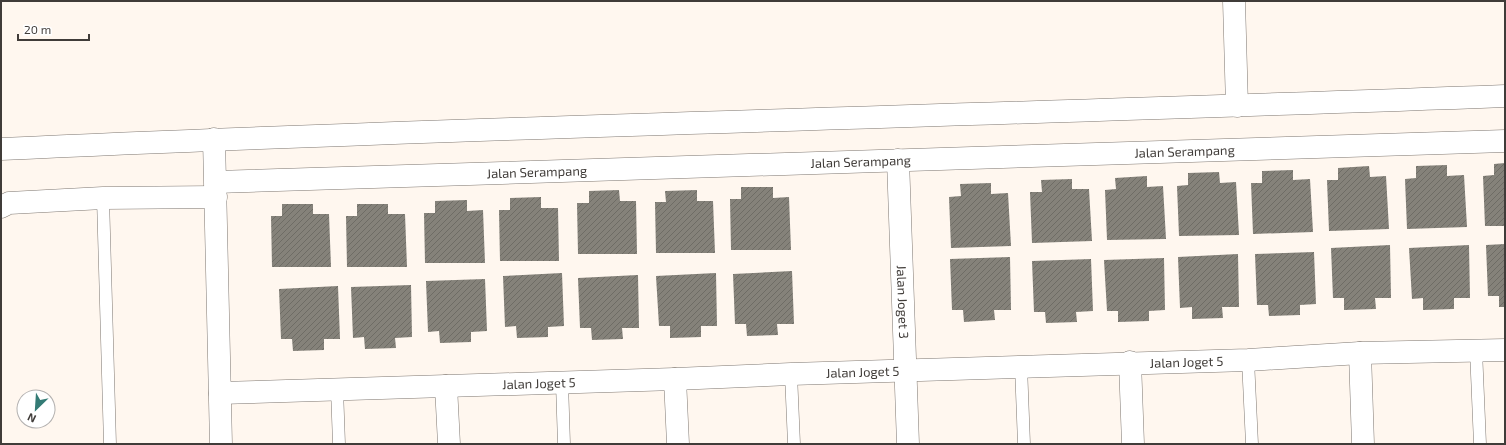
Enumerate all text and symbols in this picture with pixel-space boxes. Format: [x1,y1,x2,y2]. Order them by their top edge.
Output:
scale bar [18,16,89,42]
text: 20 m [24,22,51,36]
street label: Jalan Serampang [1134,142,1235,161]
street label: Jalan Serampang [810,152,911,171]
street label: Jalan Serampang [486,162,587,181]
street label: Jalan Joget 3 [894,265,912,339]
street label: Jalan Joget 5 [1149,353,1224,371]
street label: Jalan Joget 5 [826,363,900,381]
street label: Jalan Joget 5 [502,374,576,392]
north arrow [16,389,56,429]
text: N [25,411,38,426]

